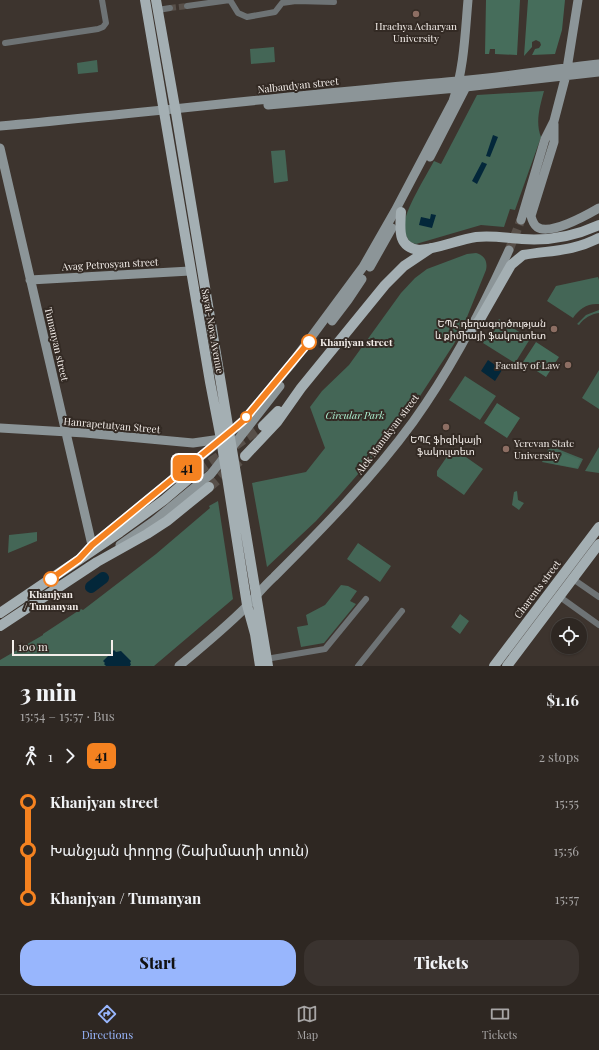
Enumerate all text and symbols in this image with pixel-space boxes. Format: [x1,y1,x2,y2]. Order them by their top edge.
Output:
marker: Hrachya Acharyan University [411,9,421,19]
place label: Hrachya Acharyan University [375,19,457,45]
street label: Nalbandyan street [257,74,340,96]
street label: Avag Petrosyan street [60,254,159,274]
street label: Sayat-Nova Avenue [199,287,227,375]
street label: Tumanyan street [42,306,72,383]
place label: ԵՊՀ դեղագործության և քիմիայի ֆակուլտետ [435,316,546,342]
marker: ԵՊՀ դեղագործության և քիմիայի ֆակուլտետ [549,324,559,334]
marker: Khanjyan street [301,334,317,350]
place label: Khanjyan street [320,335,393,349]
place label: Faculty of Law [495,358,560,372]
marker: Faculty of Law [563,360,573,370]
street label: Alek Manukyan street [352,391,422,478]
park label: Circular Park [326,408,385,422]
unlabelled marker [240,411,252,423]
street label: Hanrapetutyan Street [63,414,161,436]
marker: ԵՊՀ ֆիզիկայի ֆակուլտետ [441,422,451,432]
place label: ԵՊՀ ֆիզիկայի ֆակուլտետ [410,432,482,458]
place label: Yerevan State University [513,436,574,462]
marker: Yerevan State University [501,444,511,454]
line badge: 41 [169,455,205,481]
text: 41 [181,458,193,477]
street label: Charents street [511,557,564,621]
marker: Khanjyan / Tumanyan [43,571,59,587]
place label: Khanjyan / Tumanyan [24,587,79,613]
map controls [551,618,587,654]
button: locate [551,618,587,654]
scale bar [12,638,113,657]
text: 100 m [18,639,48,654]
text: 3 min [20,677,77,707]
text: $1.16 [546,690,579,710]
text: 15:54 – 15:57 · Bus [20,707,115,724]
icon: walk [20,745,42,767]
icon: forward [59,745,81,767]
text: 41 [95,746,108,765]
text: 1 [48,748,53,765]
text: 2 stops [539,748,579,765]
text: Khanjyan street [50,792,159,812]
text: 15:55 [555,794,579,811]
text: Խանջյան փողոց (Շախմատի տուն) [50,840,309,860]
text: 15:56 [553,842,579,859]
text: Khanjyan / Tumanyan [50,888,201,908]
text: 15:57 [555,890,579,907]
button: Start [20,940,296,986]
button: Tickets [304,940,579,986]
tab: Directions [82,1003,133,1042]
tab: Map [296,1003,318,1042]
tab: Tickets [482,1003,517,1042]

